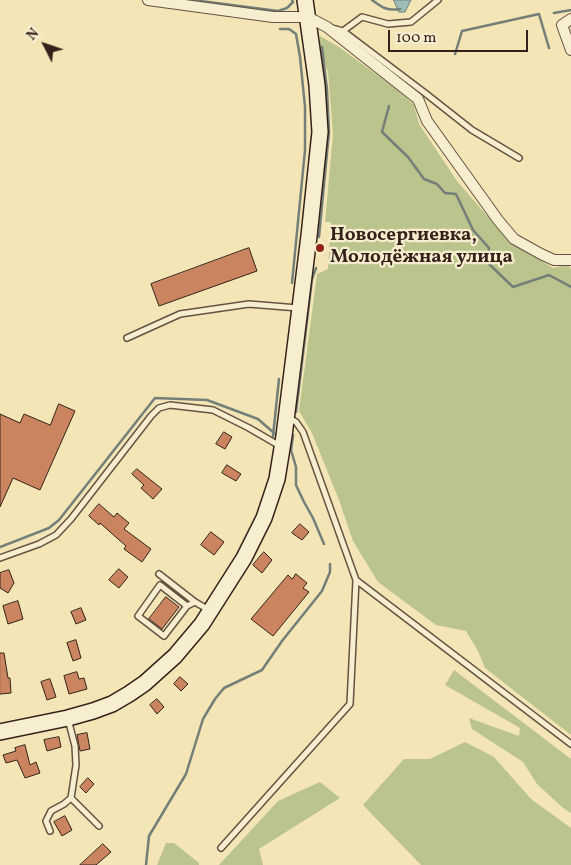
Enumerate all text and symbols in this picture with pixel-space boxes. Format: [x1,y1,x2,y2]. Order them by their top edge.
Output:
north arrow [20,20,70,70]
scale bar [391,20,531,52]
text: N [23,25,44,45]
text: 100 m [396,28,436,49]
place label: Новосергиевка, Молодёжная улица [330,226,513,270]
marker: Новосергиевка, Молодёжная улица [314,242,326,254]

